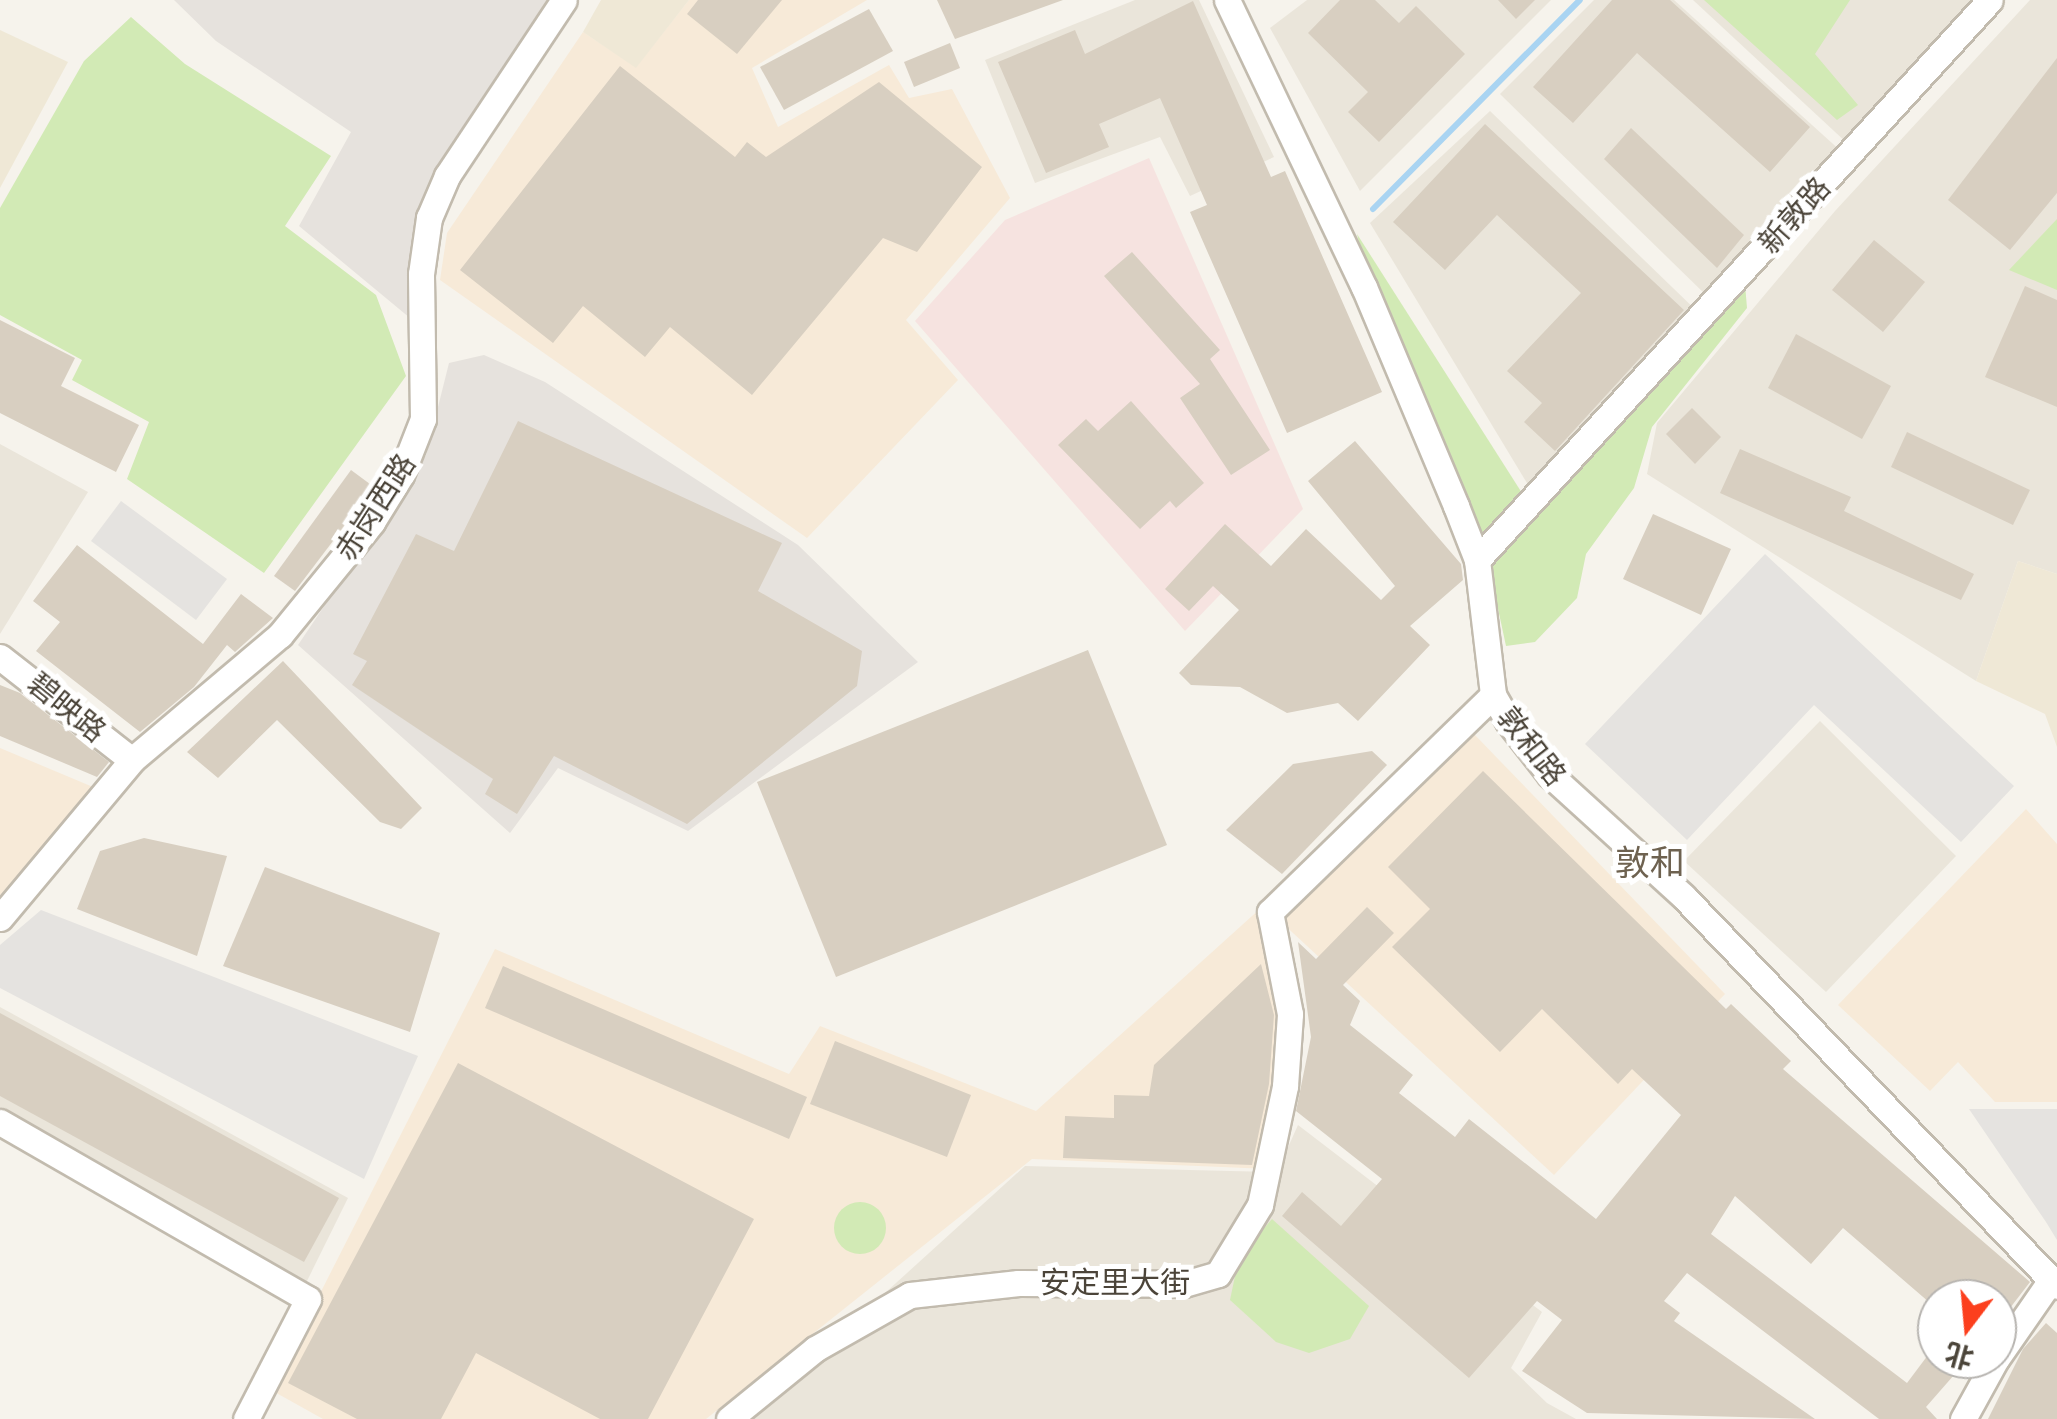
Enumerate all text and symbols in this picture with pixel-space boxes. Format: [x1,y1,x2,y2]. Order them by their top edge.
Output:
street label: 新敦路 [1751,170,1837,260]
street label: 赤岗西路 [327,447,423,567]
street label: 碧映路 [21,665,113,749]
street label: 敦和路 [1490,699,1574,793]
district label: 敦和 [1615,842,1685,884]
street label: 安定里大街 [1040,1264,1190,1300]
north arrow [1917,1279,2017,1379]
text: 北 [1941,1334,1978,1378]

